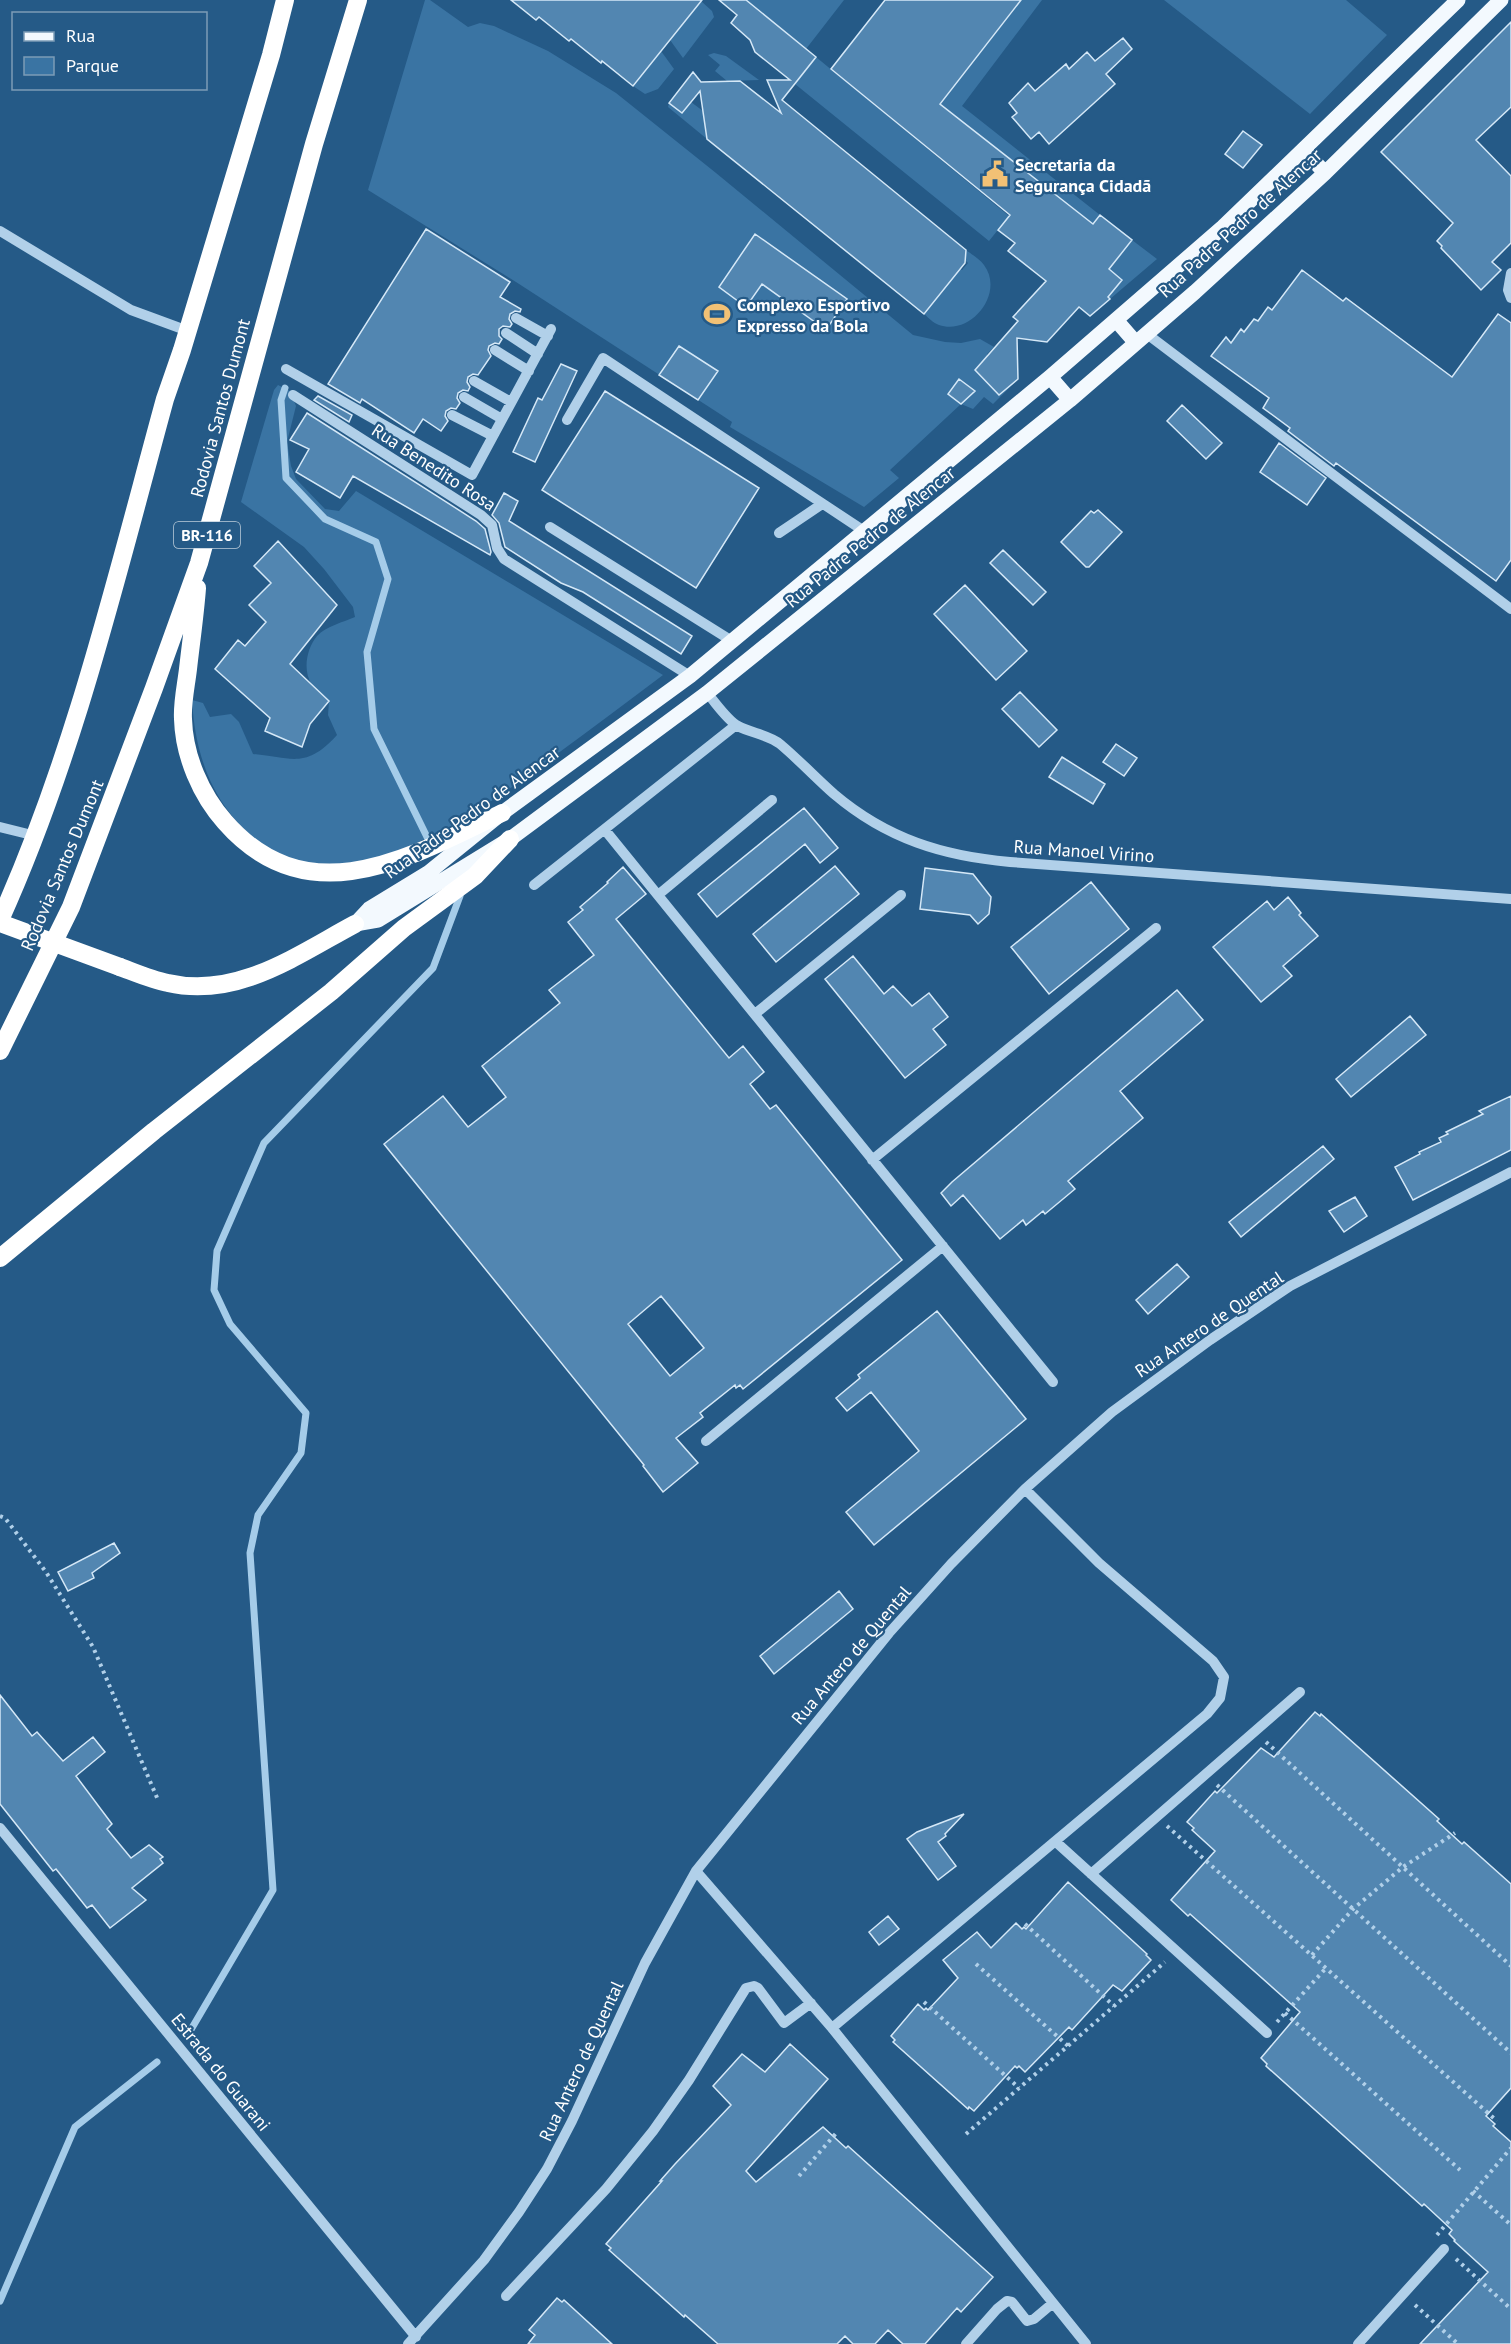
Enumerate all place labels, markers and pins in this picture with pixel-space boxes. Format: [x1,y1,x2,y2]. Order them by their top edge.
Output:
place label: Secretaria da Segurança Cidadã [1015,153,1151,197]
public building icon: Secretaria da Segurança Cidadã [980,159,1010,189]
place label: Complexo Esportivo Expresso da Bola [737,293,890,337]
sports icon: Complexo Esportivo Expresso da Bola [702,299,732,329]

